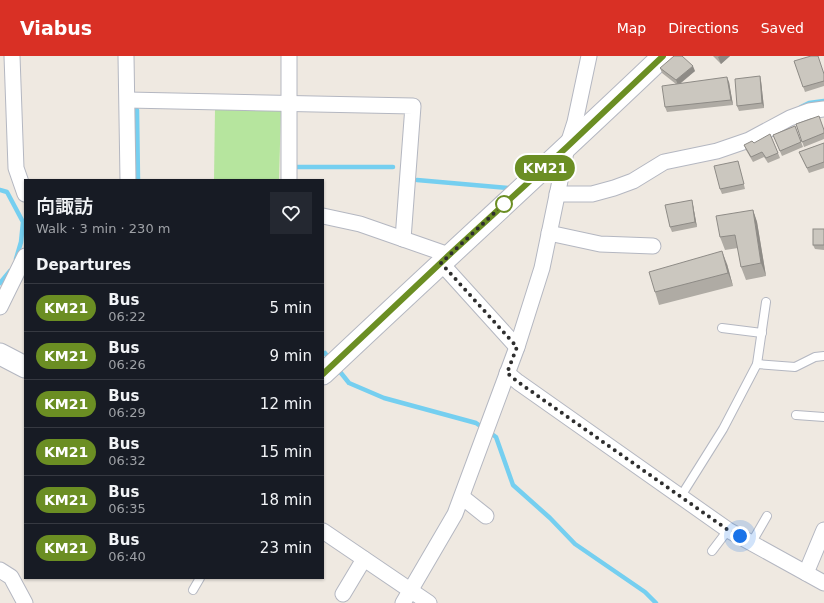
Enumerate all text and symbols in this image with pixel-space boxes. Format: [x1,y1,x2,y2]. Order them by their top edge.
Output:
text: Viabus [20,17,92,39]
text: Map [617,20,646,36]
text: Directions [668,20,739,36]
text: Saved [761,20,804,36]
line badge: KM21 [517,155,573,181]
text: KM21 [523,160,567,176]
button: heart [270,192,312,234]
text: 向諏訪 [36,195,93,217]
unlabelled marker [495,195,513,213]
text: Walk · 3 min · 230 m [36,221,170,236]
text: Departures [36,256,131,274]
text: Bus [108,291,139,309]
text: 5 min [269,299,312,317]
text: KM21 [44,300,88,316]
text: 06:22 [108,309,146,324]
text: Bus [108,339,139,357]
text: 9 min [269,347,312,365]
text: KM21 [44,348,88,364]
text: 06:26 [108,357,146,372]
text: Bus [108,387,139,405]
text: 12 min [260,395,312,413]
text: KM21 [44,396,88,412]
text: 06:29 [108,405,146,420]
text: Bus [108,435,139,453]
text: 15 min [260,443,312,461]
text: KM21 [44,444,88,460]
text: 06:32 [108,453,146,468]
text: Bus [108,483,139,501]
text: 18 min [260,491,312,509]
text: KM21 [44,492,88,508]
text: 06:35 [108,501,146,516]
your location [730,526,750,546]
text: Bus [108,531,139,549]
text: 23 min [260,539,312,557]
text: KM21 [44,540,88,556]
text: 06:40 [108,549,146,564]

